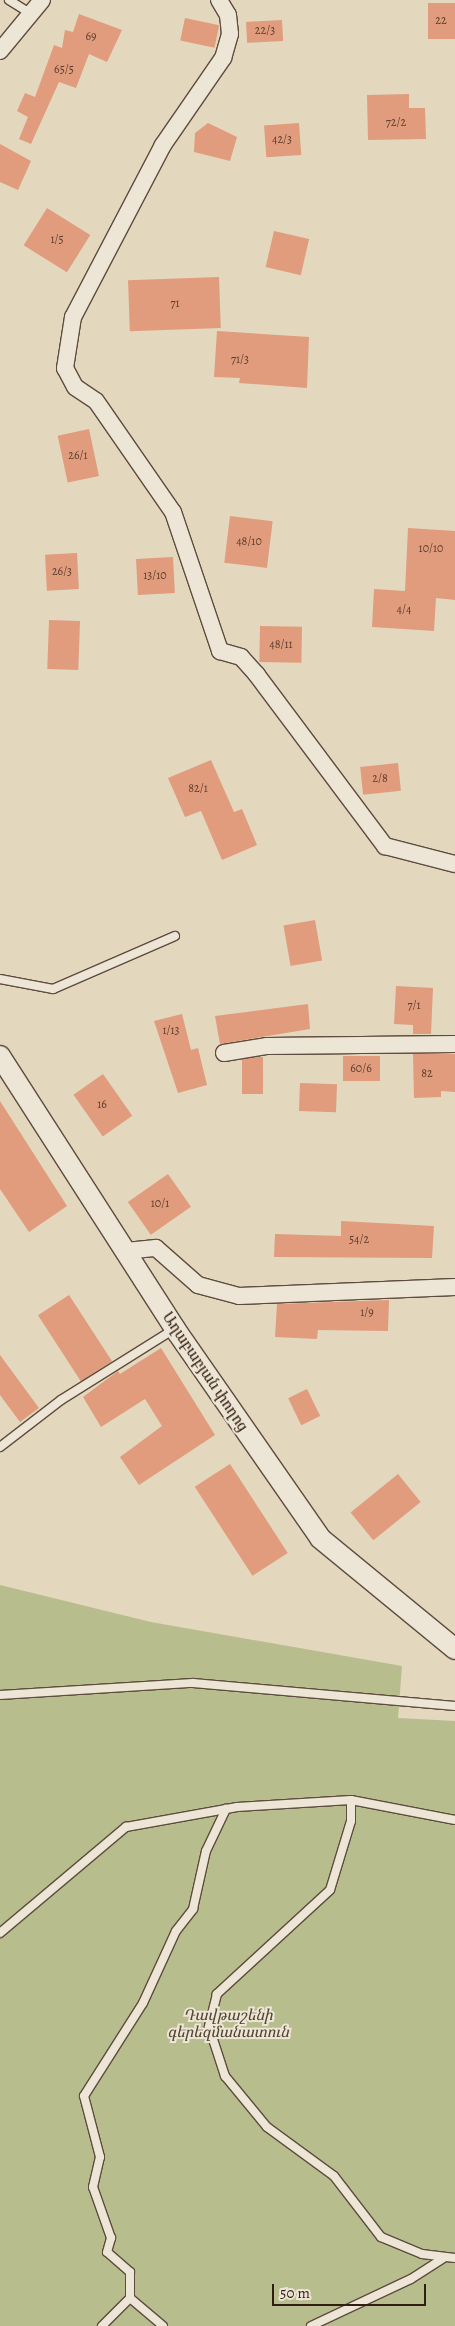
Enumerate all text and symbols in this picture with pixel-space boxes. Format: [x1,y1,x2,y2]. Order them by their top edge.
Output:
house number: 22 [435,14,447,28]
house number: 22/3 [255,24,275,38]
house number: 69 [85,30,97,44]
house number: 65/5 [54,63,74,77]
house number: 72/2 [386,116,406,130]
house number: 42/3 [272,133,292,147]
house number: 1/5 [50,233,64,247]
house number: 71 [170,297,180,311]
house number: 71/3 [231,353,249,367]
house number: 26/1 [68,449,88,463]
house number: 48/10 [236,535,262,549]
house number: 10/10 [419,542,443,556]
house number: 26/3 [52,565,72,579]
house number: 13/10 [143,569,167,583]
house number: 4/4 [397,603,411,617]
house number: 48/11 [269,638,293,652]
house number: 2/8 [372,772,388,786]
house number: 82/1 [188,782,208,796]
house number: 7/1 [407,999,421,1013]
house number: 1/13 [162,1024,180,1038]
house number: 60/6 [350,1062,372,1076]
house number: 82 [421,1067,433,1081]
house number: 16 [97,1098,107,1112]
house number: 10/1 [151,1197,169,1211]
house number: 54/2 [349,1233,369,1247]
house number: 1/9 [360,1306,374,1320]
street label: Աղաբաբյան փողոց [158,1309,252,1435]
park label: Դավթաշենի գերեզմանատուն [167,2006,289,2041]
scale bar [275,2274,429,2306]
text: 50 m [280,2283,310,2303]

